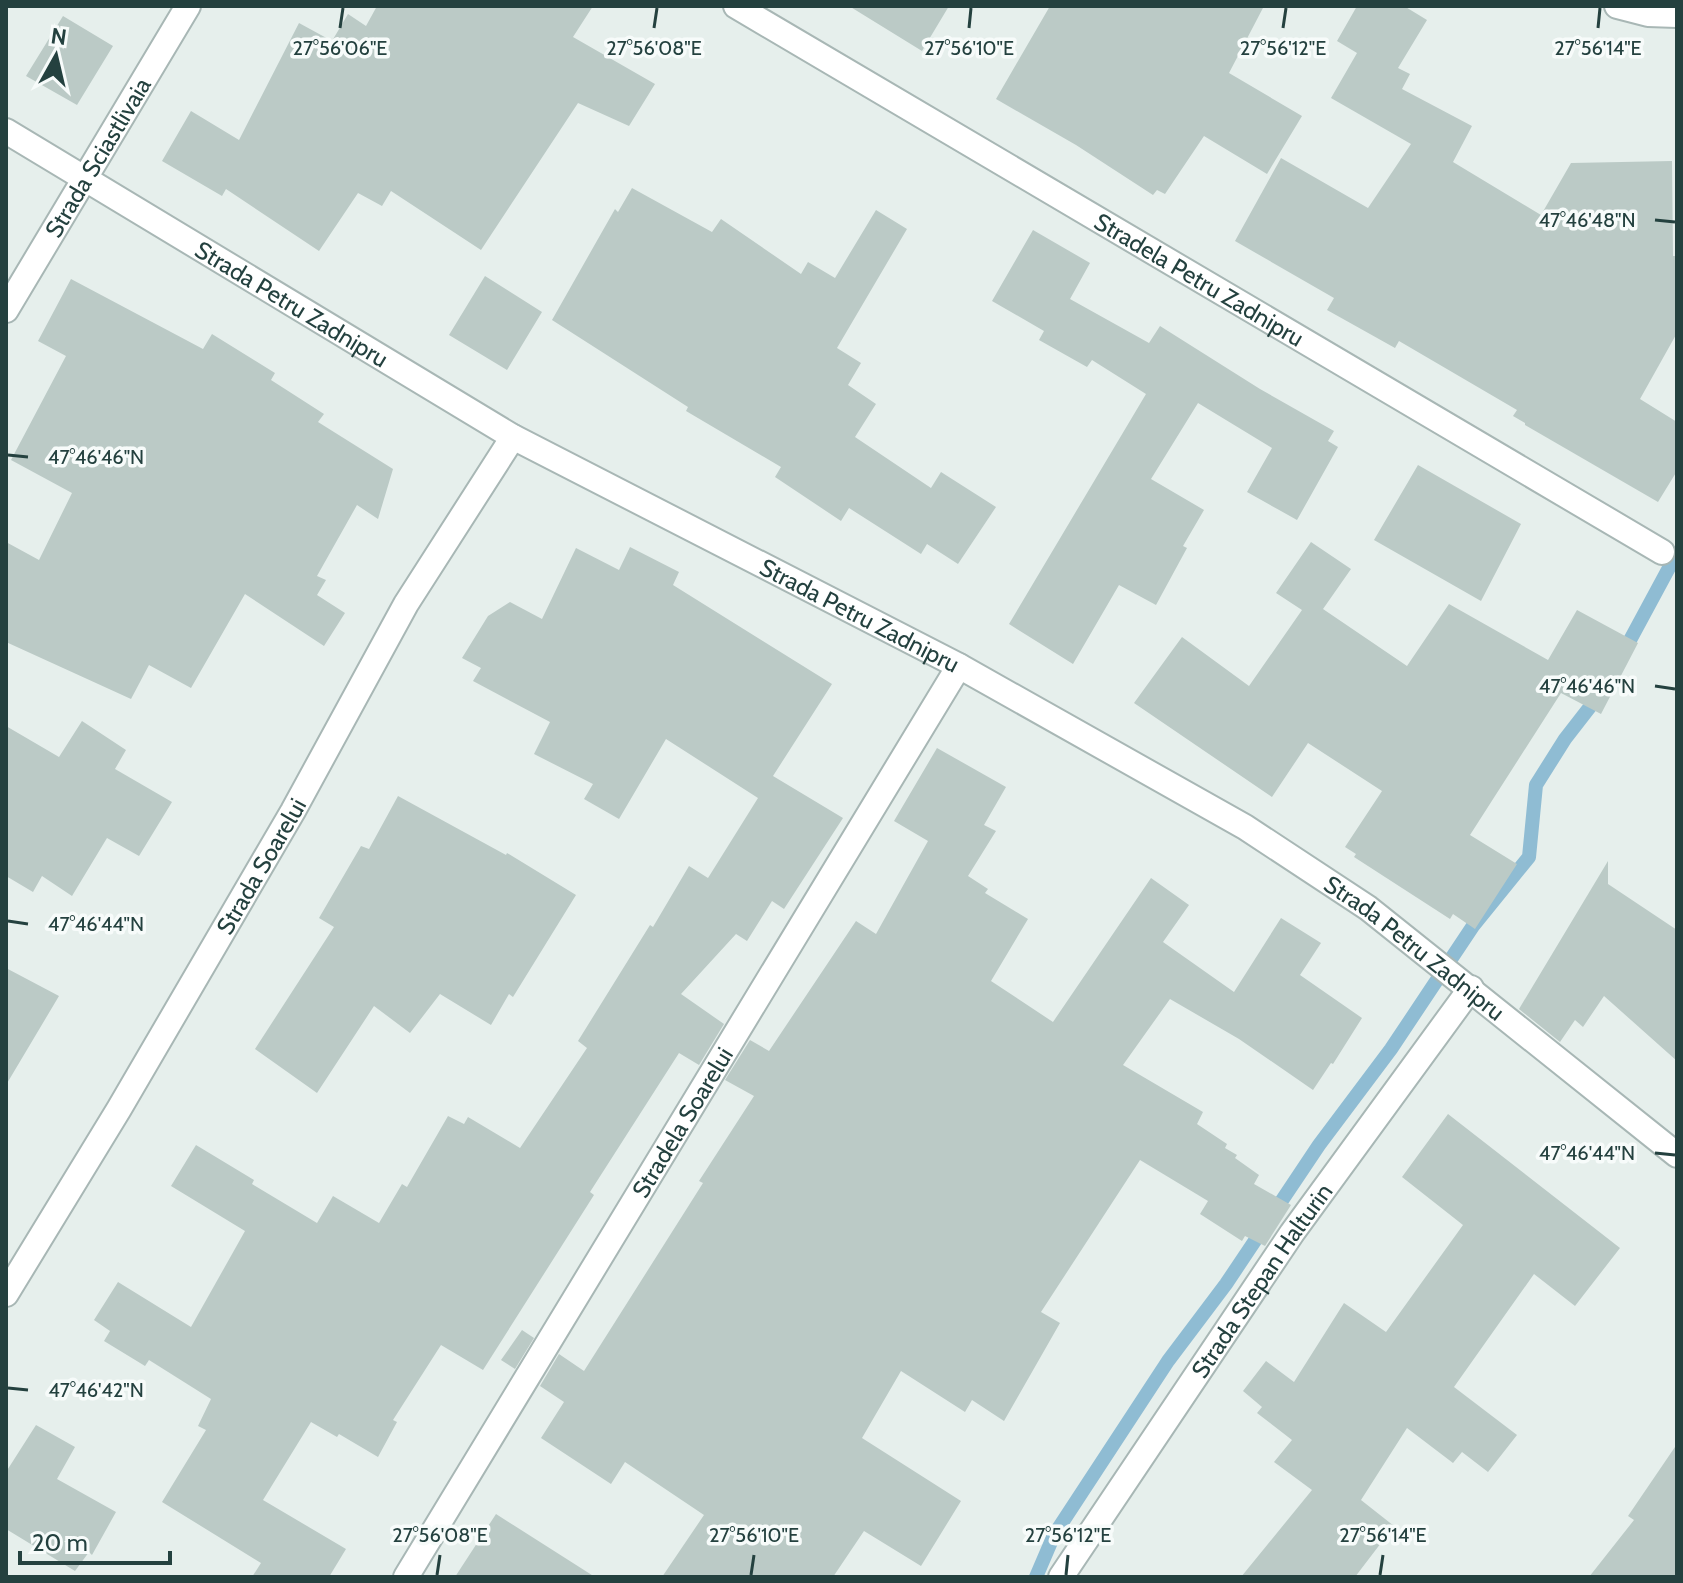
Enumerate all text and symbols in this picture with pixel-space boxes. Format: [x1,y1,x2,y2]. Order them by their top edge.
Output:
north arrow [16,16,96,96]
text: N [49,22,68,51]
text: 27°56'06"E [293,36,387,60]
text: 27°56'08"E [606,36,702,60]
text: 27°56'10"E [924,36,1014,60]
text: 27°56'12"E [1240,36,1326,60]
text: 27°56'14"E [1554,36,1642,60]
street label: Strada Sciastlivaia [38,72,157,242]
street label: Stradela Petru Zadnipru [1089,206,1309,352]
text: 47°46'48"N [1538,208,1636,232]
street label: Strada Petru Zadnipru [190,234,394,373]
text: 47°46'46"N [48,445,144,469]
street label: Strada Petru Zadnipru [755,552,964,678]
text: 47°46'46"N [1539,674,1635,698]
street label: Strada Soarelui [210,793,312,939]
street label: Strada Petru Zadnipru [1319,869,1511,1026]
text: 47°46'44"N [48,912,144,936]
street label: Stradela Soarelui [625,1042,739,1203]
text: 47°46'44"N [1539,1141,1635,1165]
street label: Strada Stepan Halturin [1185,1177,1338,1383]
text: 47°46'42"N [48,1378,144,1402]
scale bar [20,1515,170,1565]
text: 27°56'08"E [392,1523,488,1547]
text: 27°56'10"E [709,1523,799,1547]
text: 27°56'12"E [1025,1523,1111,1547]
text: 27°56'14"E [1339,1523,1427,1547]
text: 20 m [32,1528,88,1557]

